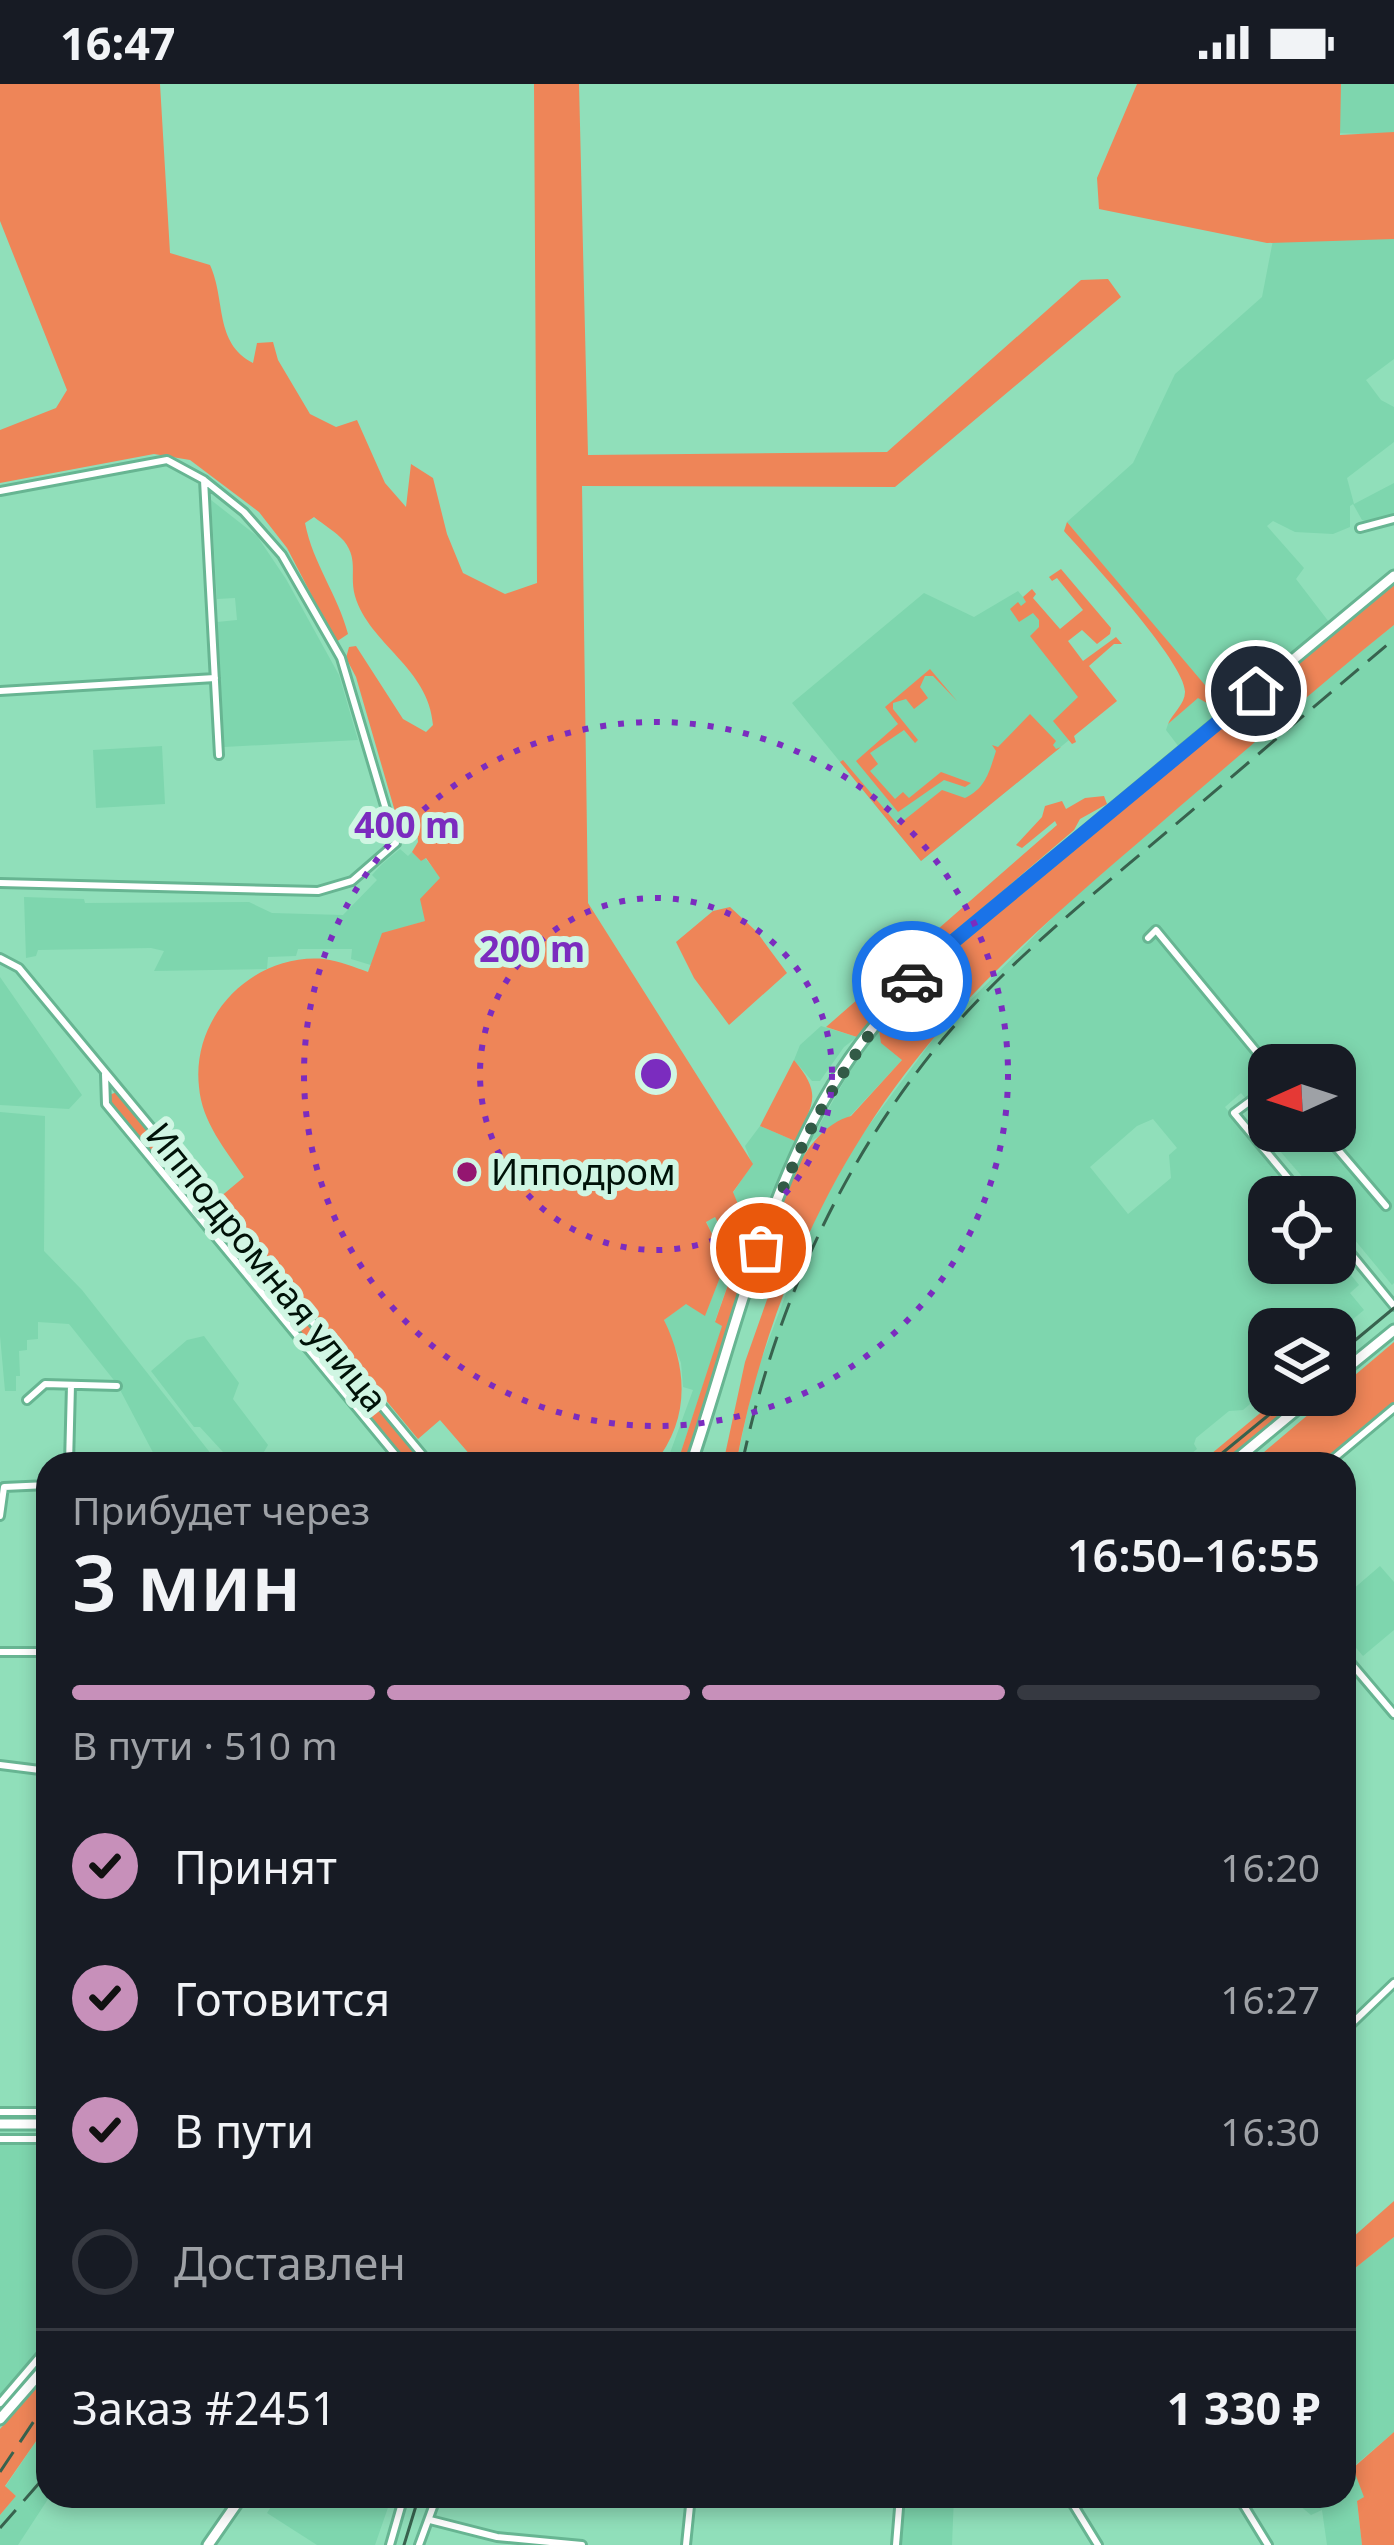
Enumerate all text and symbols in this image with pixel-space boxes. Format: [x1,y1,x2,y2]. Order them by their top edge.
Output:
text: 16:47 [60,12,176,73]
pin [1205,640,1307,742]
icon: home [1223,658,1289,724]
text: 400 m [354,800,460,849]
courier [852,921,972,1041]
text: 200 m [479,924,585,973]
icon: car [879,948,945,1014]
north arrow [1248,1044,1356,1152]
map controls [1248,1044,1356,1416]
centre of rings [635,1053,677,1095]
street label: Ипподромная улица [135,1112,399,1422]
place label: Ипподром [491,1147,676,1196]
marker: Ипподром [454,1159,480,1185]
button: locate [1248,1176,1356,1284]
pin [710,1197,812,1299]
icon: bag [728,1215,794,1281]
button: layers [1248,1308,1356,1416]
text: Прибудет через [72,1483,370,1536]
text: 16:50–16:55 [1067,1524,1320,1585]
text: 3 мин [72,1528,301,1634]
text: В пути · 510 m [72,1718,338,1771]
icon: check [72,1833,138,1899]
text: Принят [174,1836,337,1897]
text: 16:20 [1220,1840,1320,1893]
icon: check [72,1965,138,2031]
text: Готовится [174,1968,390,2029]
text: 16:27 [1220,1972,1320,2025]
icon: check [72,2097,138,2163]
text: В пути [174,2100,314,2161]
text: 16:30 [1220,2104,1320,2157]
text: Доставлен [174,2232,406,2293]
text: Заказ #2451 [72,2377,337,2438]
text: 1 330 ₽ [1167,2377,1320,2438]

